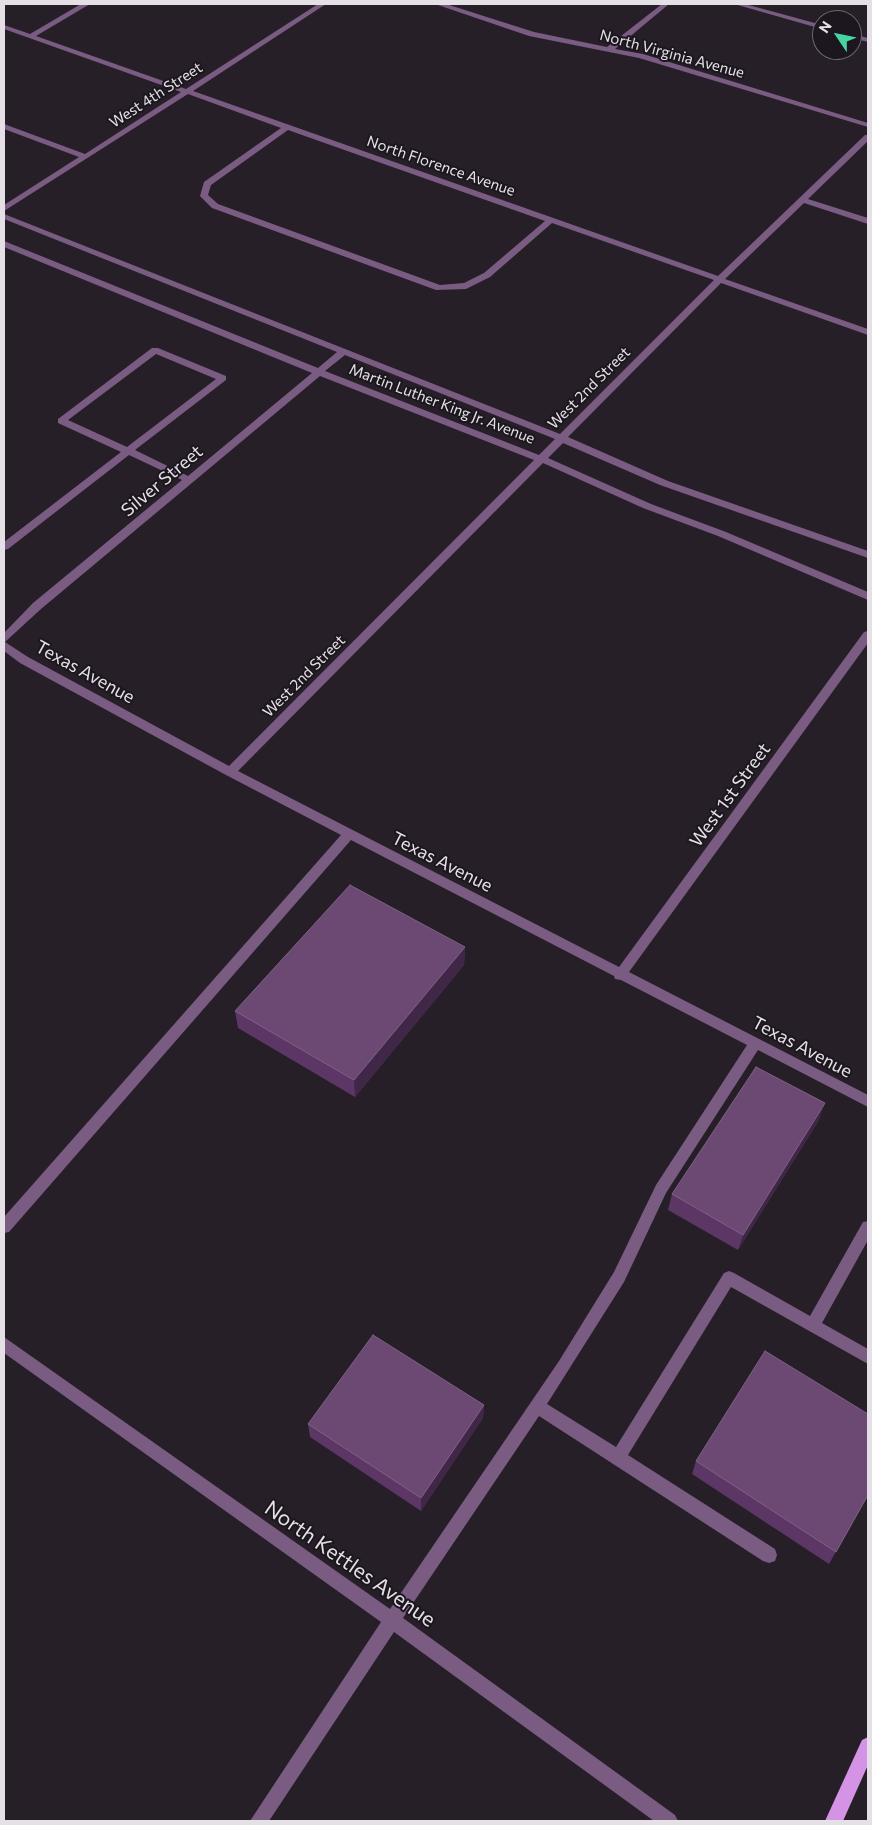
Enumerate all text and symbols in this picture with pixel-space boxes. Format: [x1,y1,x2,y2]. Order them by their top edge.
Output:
north arrow [812,10,862,60]
text: N [815,18,835,36]
street label: North Virginia Avenue [598,26,746,82]
street label: West 4th Street [106,58,206,132]
street label: North Florence Avenue [364,132,518,200]
street label: West 2nd Street [544,343,634,433]
street label: Martin Luther King Jr. Avenue [347,360,537,448]
street label: Silver Street [117,441,207,521]
street label: West 2nd Street [259,631,349,721]
street label: Texas Avenue [32,636,138,708]
street label: West 1st Street [685,739,775,851]
street label: Texas Avenue [388,827,496,897]
street label: Texas Avenue [748,1012,856,1082]
street label: North Kettles Avenue [260,1495,440,1633]

